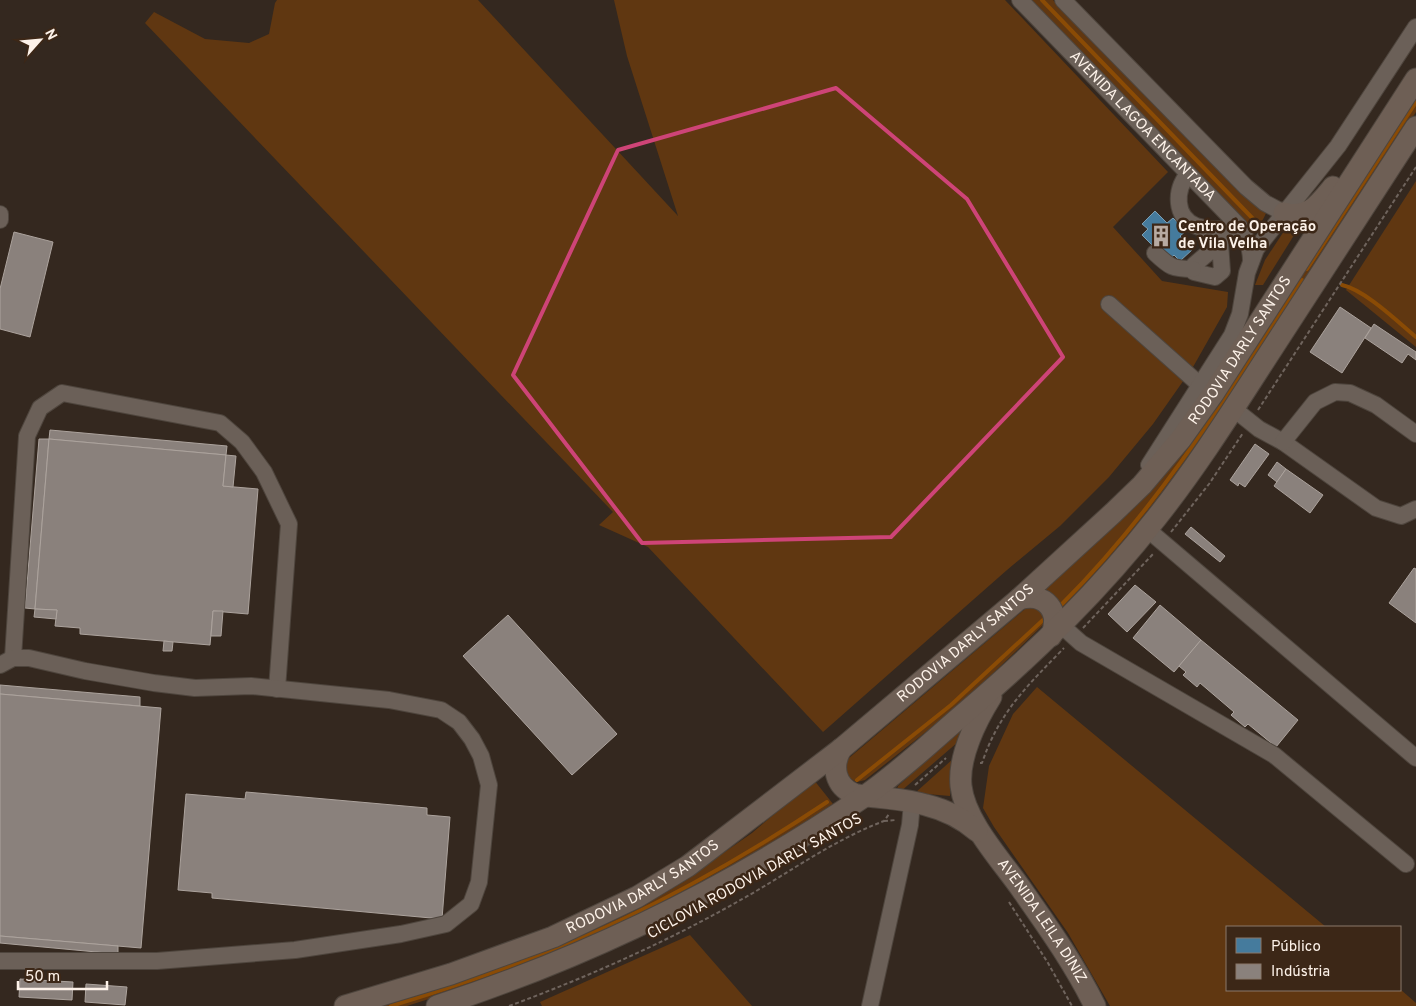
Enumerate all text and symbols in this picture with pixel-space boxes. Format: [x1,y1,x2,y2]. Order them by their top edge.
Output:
north arrow [15,15,65,65]
text: N [40,26,60,43]
street label: AVENIDA LAGOA ENCANTADA [1065,47,1220,206]
place label: Centro de Operação de Vila Velha [1178,218,1316,254]
building icon: Centro de Operação de Vila Velha [1148,223,1174,249]
street label: RODOVIA DARLY SANTOS [1185,272,1296,429]
street label: RODOVIA DARLY SANTOS [893,580,1039,707]
street label: CICLOVIA RODOVIA DARLY SANTOS [644,810,866,944]
street label: RODOVIA DARLY SANTOS [563,834,723,938]
street label: AVENIDA LEILA DINIZ [993,855,1091,987]
legend [1226,926,1401,991]
text: Público [1271,938,1321,957]
scale bar [18,958,106,990]
text: Indústria [1271,963,1330,982]
text: 50 m [25,968,60,987]

